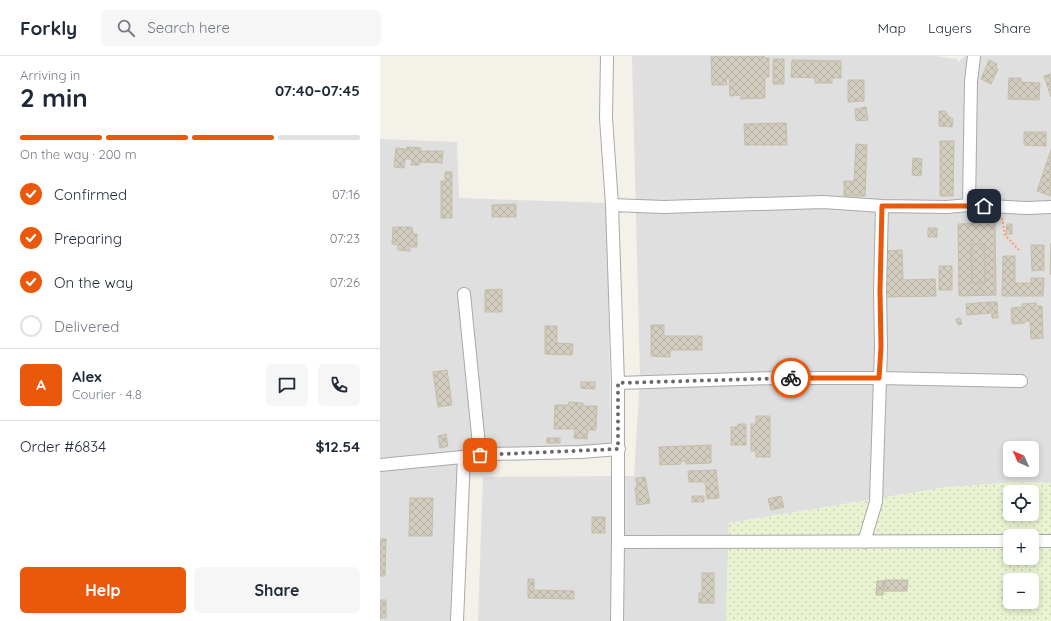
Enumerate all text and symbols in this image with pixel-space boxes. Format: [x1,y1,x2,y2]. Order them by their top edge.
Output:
search box [101,10,381,46]
text: Forkly [20,16,77,40]
icon: search [115,17,137,39]
text: Search here [147,18,230,37]
text: Map [877,19,906,37]
text: Layers [928,19,972,37]
text: Share [994,19,1031,37]
text: Arriving in [20,67,80,83]
text: 2 min [20,81,88,114]
text: 07:40–07:45 [275,81,360,100]
text: On the way · 200 m [20,146,137,162]
icon: check [20,183,42,205]
text: Confirmed [54,185,127,204]
text: 07:16 [332,186,360,202]
pin [967,189,1001,223]
icon: home [973,195,995,217]
icon: check [20,227,42,249]
text: Preparing [54,229,122,248]
text: 07:23 [330,230,360,246]
icon: check [20,271,42,293]
text: On the way [54,273,133,292]
text: 07:26 [330,274,360,290]
text: Delivered [54,317,119,336]
courier [771,358,811,398]
button: chat [266,364,308,406]
button: phone [318,364,360,406]
text: Alex [72,367,102,386]
icon: bike [780,367,802,389]
text: A [36,375,46,394]
text: Courier · 4.8 [72,386,142,402]
text: Order #6834 [20,437,106,456]
text: $12.54 [315,437,360,456]
pin [463,438,497,472]
north arrow [1003,441,1039,477]
map controls [1003,441,1039,609]
icon: bag [469,444,491,466]
button: locate [1003,485,1039,521]
button: + [1003,529,1039,565]
button: Help [20,567,186,613]
button: Share [194,567,360,613]
button: − [1003,573,1039,609]

